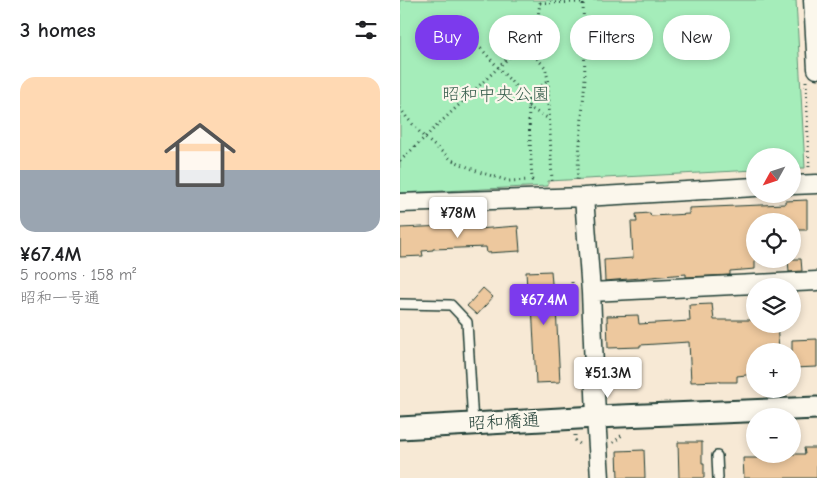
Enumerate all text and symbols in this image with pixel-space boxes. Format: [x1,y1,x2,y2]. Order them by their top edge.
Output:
chip: Buy [415,15,479,60]
chip: Rent [489,15,560,60]
chip: Filters [570,15,653,60]
chip: New [663,15,730,60]
icon: filters [352,16,380,44]
text: 3 homes [20,18,96,42]
park label: 昭和中央公園 [442,84,550,105]
icon: home [155,110,245,200]
north arrow [746,148,801,202]
map controls [746,148,801,463]
pin: ¥78M [428,196,488,239]
text: ¥78M [440,204,476,222]
button: locate [746,213,801,268]
text: ¥67.4M [20,242,81,266]
text: 5 rooms · 158 m² [20,266,136,284]
button: layers [746,278,801,333]
pin: ¥67.4M [503,284,585,326]
text: 昭和一号通 [20,289,100,307]
text: ¥67.4M [521,291,567,309]
button: + [746,343,801,398]
pin: ¥51.3M [567,356,649,399]
text: ¥51.3M [585,364,631,382]
button: − [746,408,801,463]
street label: 昭和橋通 [467,410,541,434]

